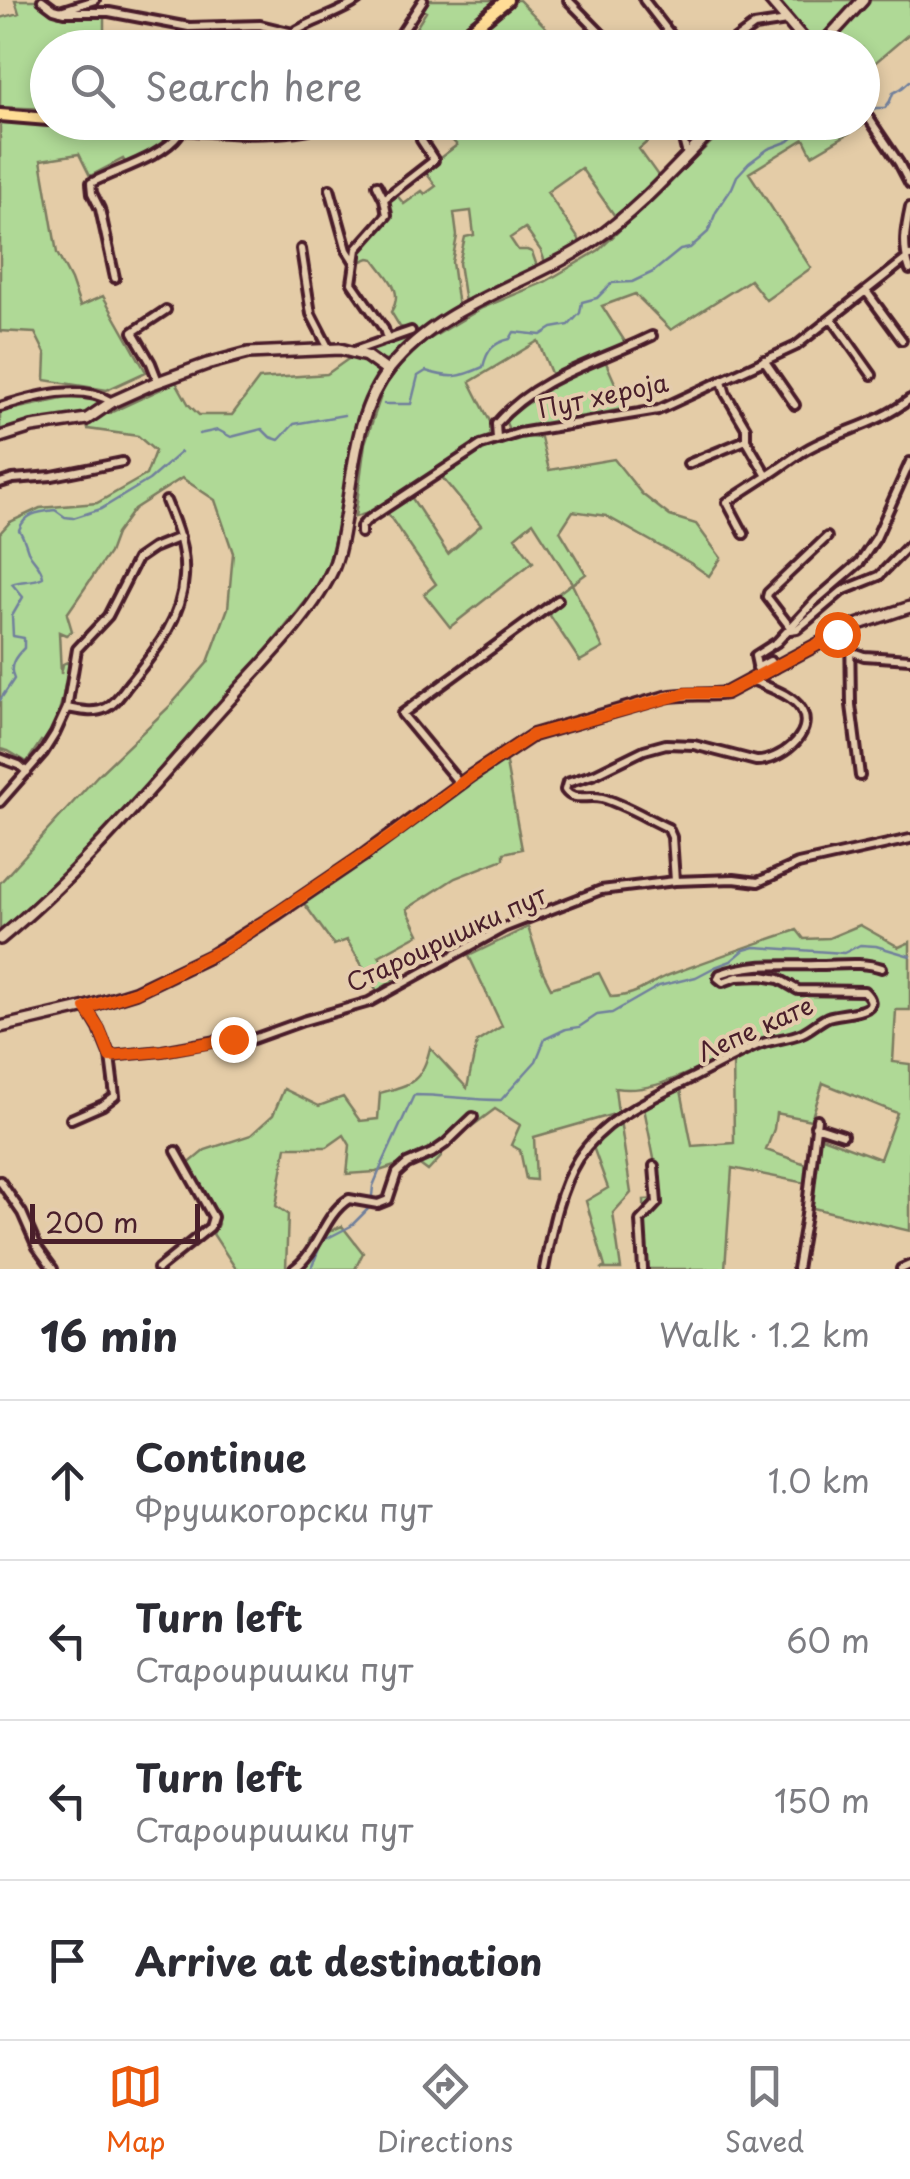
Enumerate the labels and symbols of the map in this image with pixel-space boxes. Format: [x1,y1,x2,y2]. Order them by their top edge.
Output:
street label: Пут хероја [535,363,672,427]
route start [815,612,861,658]
street label: Староиришки пут [339,874,554,1001]
street label: Лепе кате [691,986,819,1070]
route end [211,1017,257,1063]
scale bar [30,1199,200,1244]

